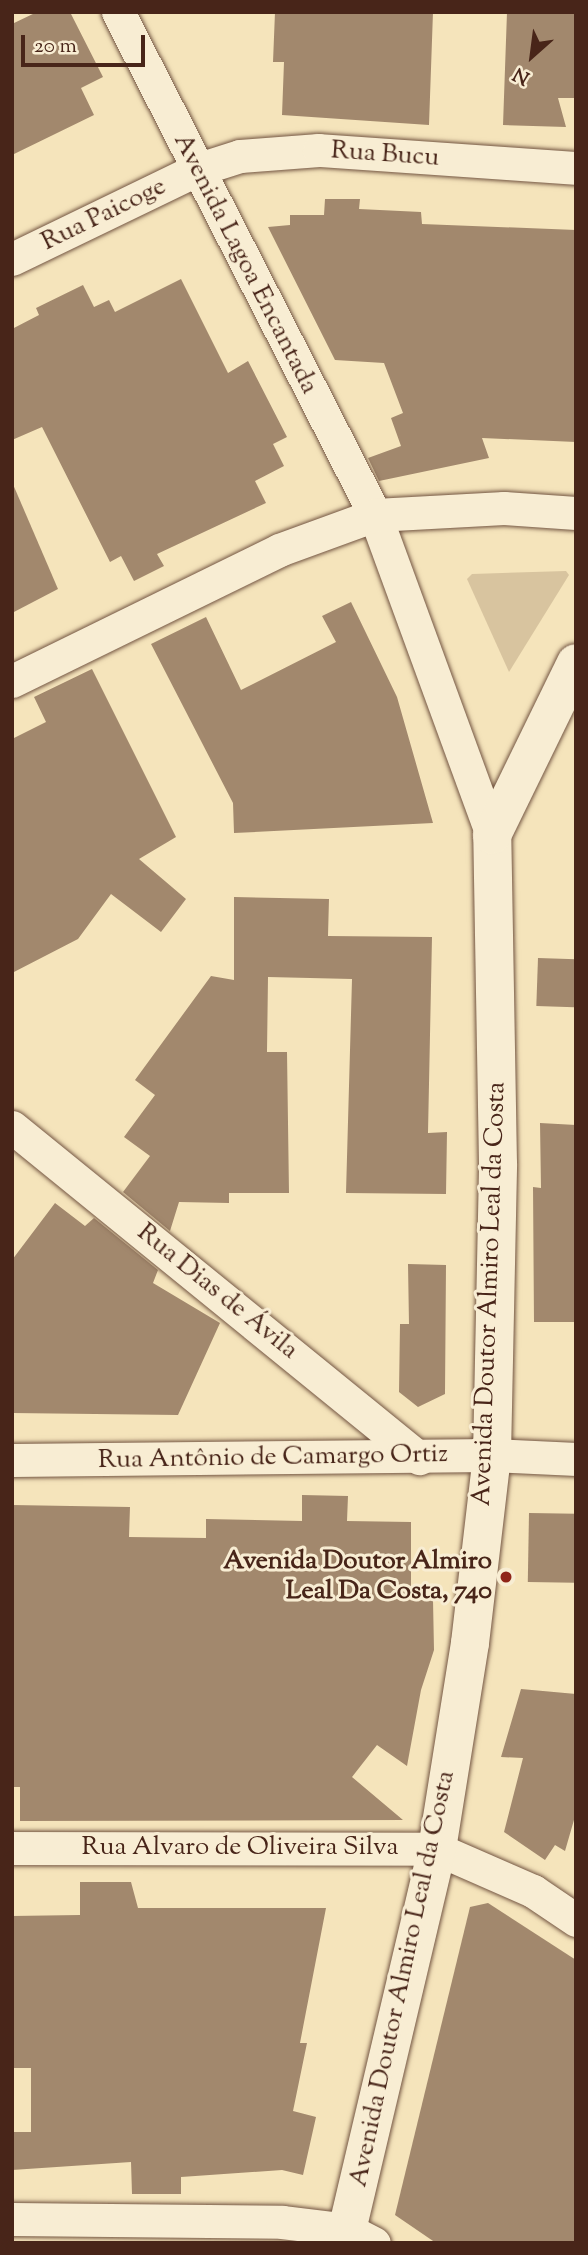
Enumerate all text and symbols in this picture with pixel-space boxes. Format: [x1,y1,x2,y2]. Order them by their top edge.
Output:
scale bar [24,21,149,65]
north arrow [497,21,567,91]
text: 20 m [34,32,77,62]
text: N [509,60,535,90]
street label: Avenida Lagoa Encantada [166,129,324,399]
street label: Rua Bucu [330,136,440,174]
street label: Rua Paicoge [37,171,171,259]
street label: Avenida Doutor Almiro Leal da Costa [467,1081,513,1507]
street label: Rua Dias de Ávila [130,1218,304,1366]
street label: Rua Antônio de Camargo Ortiz [98,1439,448,1477]
place label: Avenida Doutor Almiro Leal Da Costa, 740 [223,1546,492,1608]
marker: Avenida Doutor Almiro Leal Da Costa, 740 [498,1569,514,1585]
street label: Avenida Doutor Almiro Leal da Costa [344,1768,462,2190]
street label: Rua Alvaro de Oliveira Silva [82,1832,398,1864]

